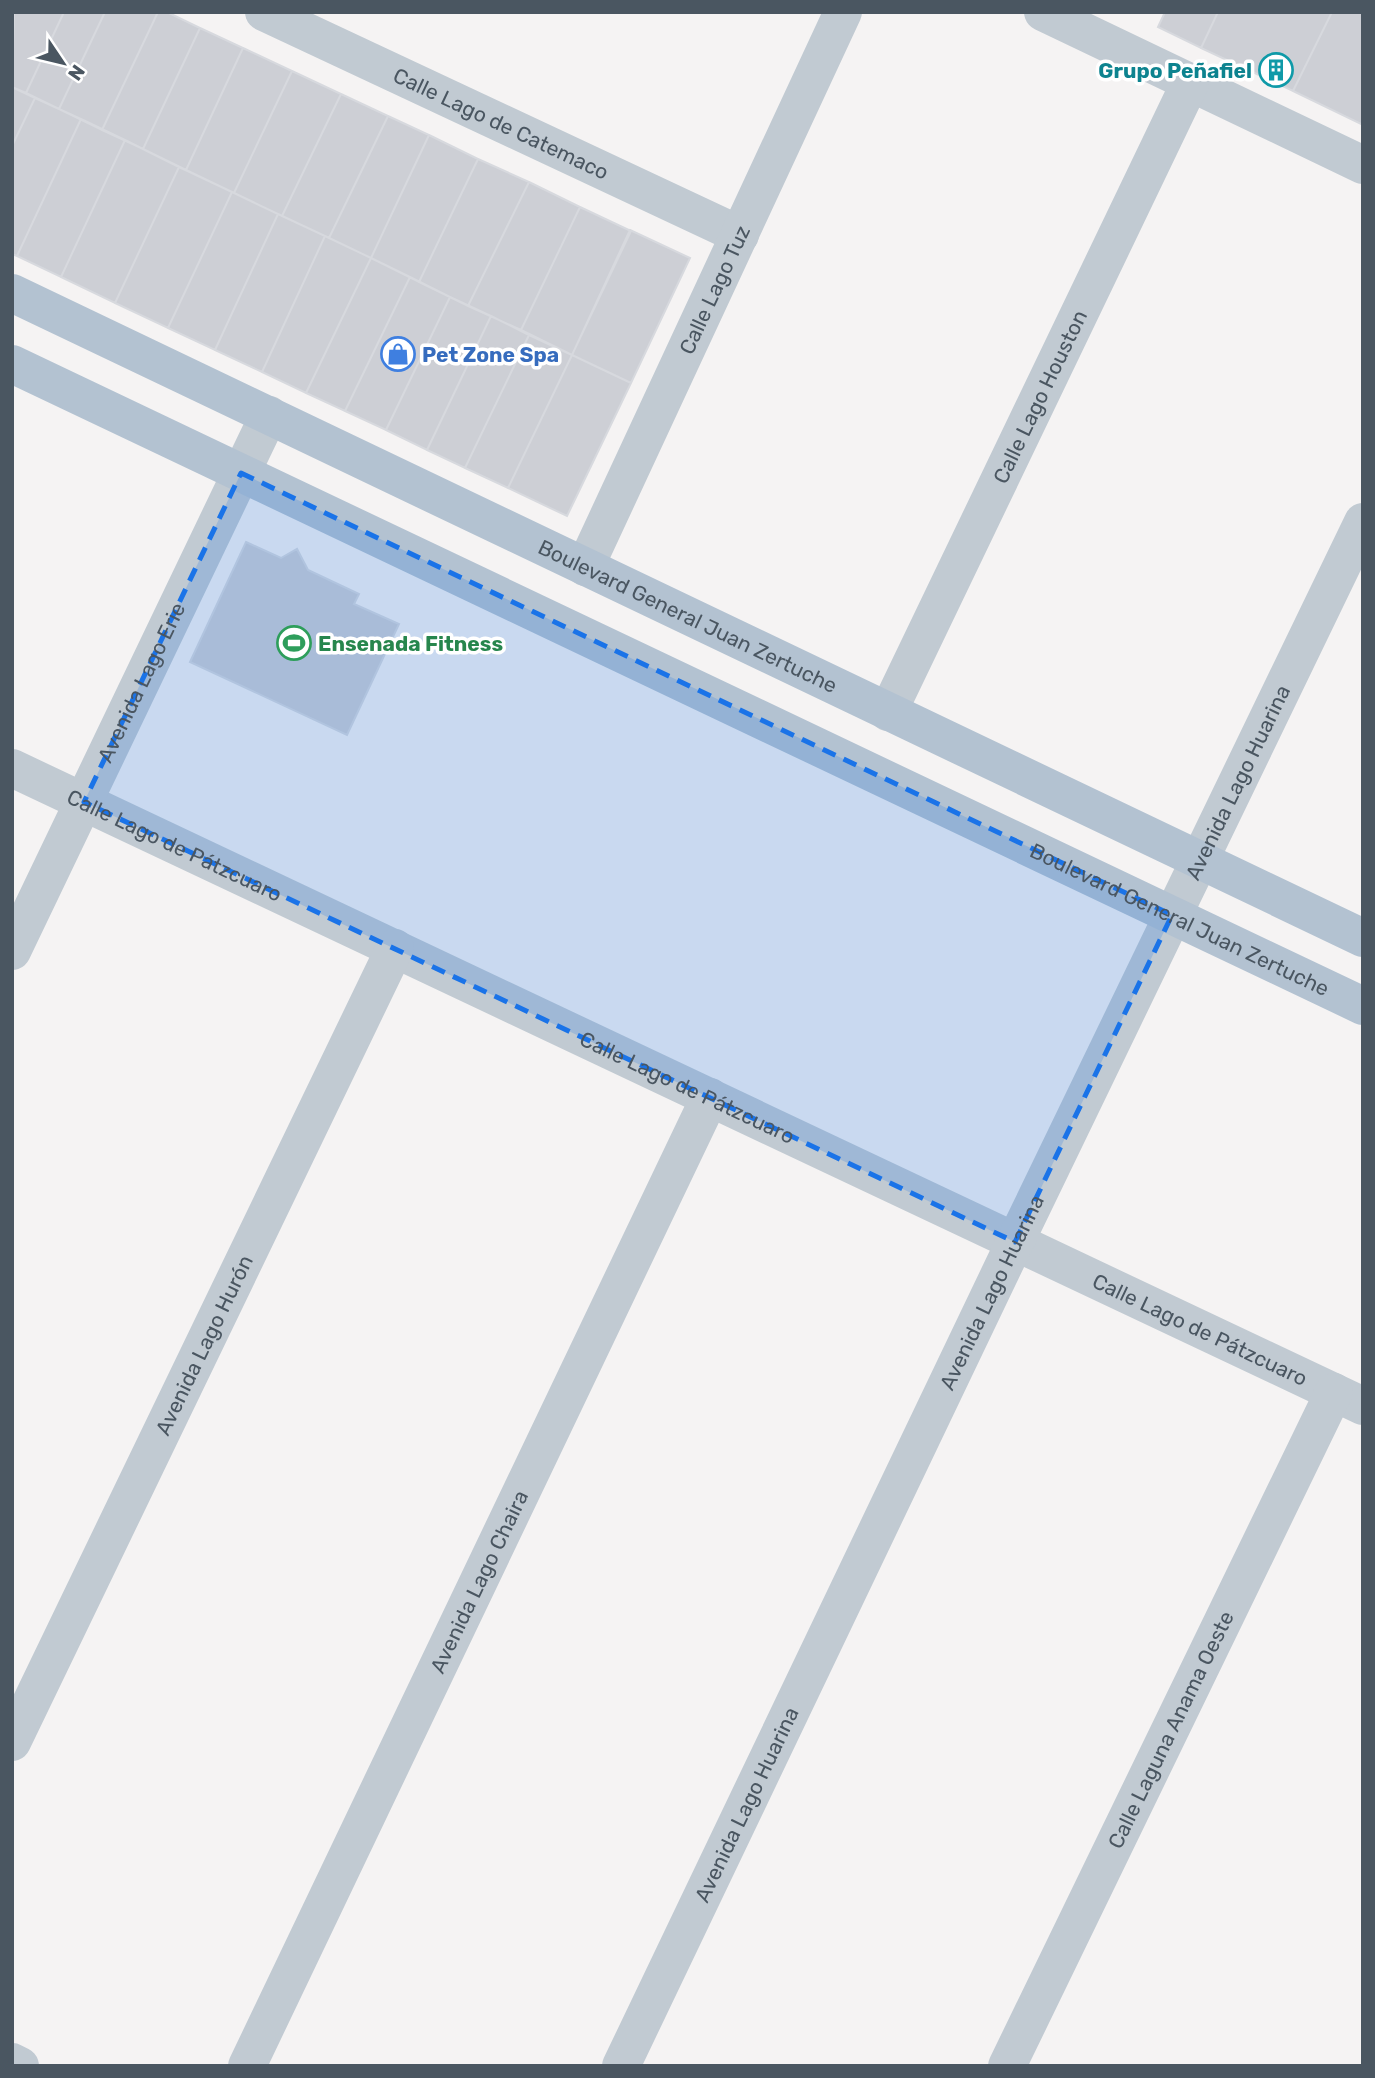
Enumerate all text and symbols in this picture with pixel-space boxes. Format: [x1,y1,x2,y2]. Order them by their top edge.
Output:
north arrow [28,28,98,98]
building icon: Grupo Peñafiel [1257,51,1295,89]
place label: Grupo Peñafiel [1098,58,1252,83]
text: N [63,60,90,85]
street label: Calle Lago de Catemaco [390,62,613,184]
street label: Calle Lago Tuz [673,221,755,358]
street label: Calle Lago Houston [987,306,1092,487]
shop icon: Pet Zone Spa [379,335,417,373]
place label: Pet Zone Spa [422,342,559,367]
street label: Boulevard General Juan Zertuche [534,534,841,698]
street label: Avenida Lago Erie [92,598,190,766]
sports icon: Ensenada Fitness [275,624,313,662]
place label: Ensenada Fitness [318,631,503,656]
street label: Avenida Lago Huarina [1180,681,1295,884]
street label: Calle Lago de Pátzcuaro [63,783,286,906]
street label: Boulevard General Juan Zertuche [1026,837,1333,1001]
street label: Calle Lago de Pátzcuaro [576,1026,799,1148]
street label: Avenida Lago Huarina [934,1190,1049,1394]
street label: Avenida Lago Hurón [150,1251,258,1439]
street label: Calle Lago de Pátzcuaro [1089,1268,1312,1390]
street label: Avenida Lago Chaira [424,1486,533,1677]
street label: Calle Laguna Anama Oeste [1102,1607,1238,1852]
street label: Avenida Lago Huarina [689,1703,803,1906]

